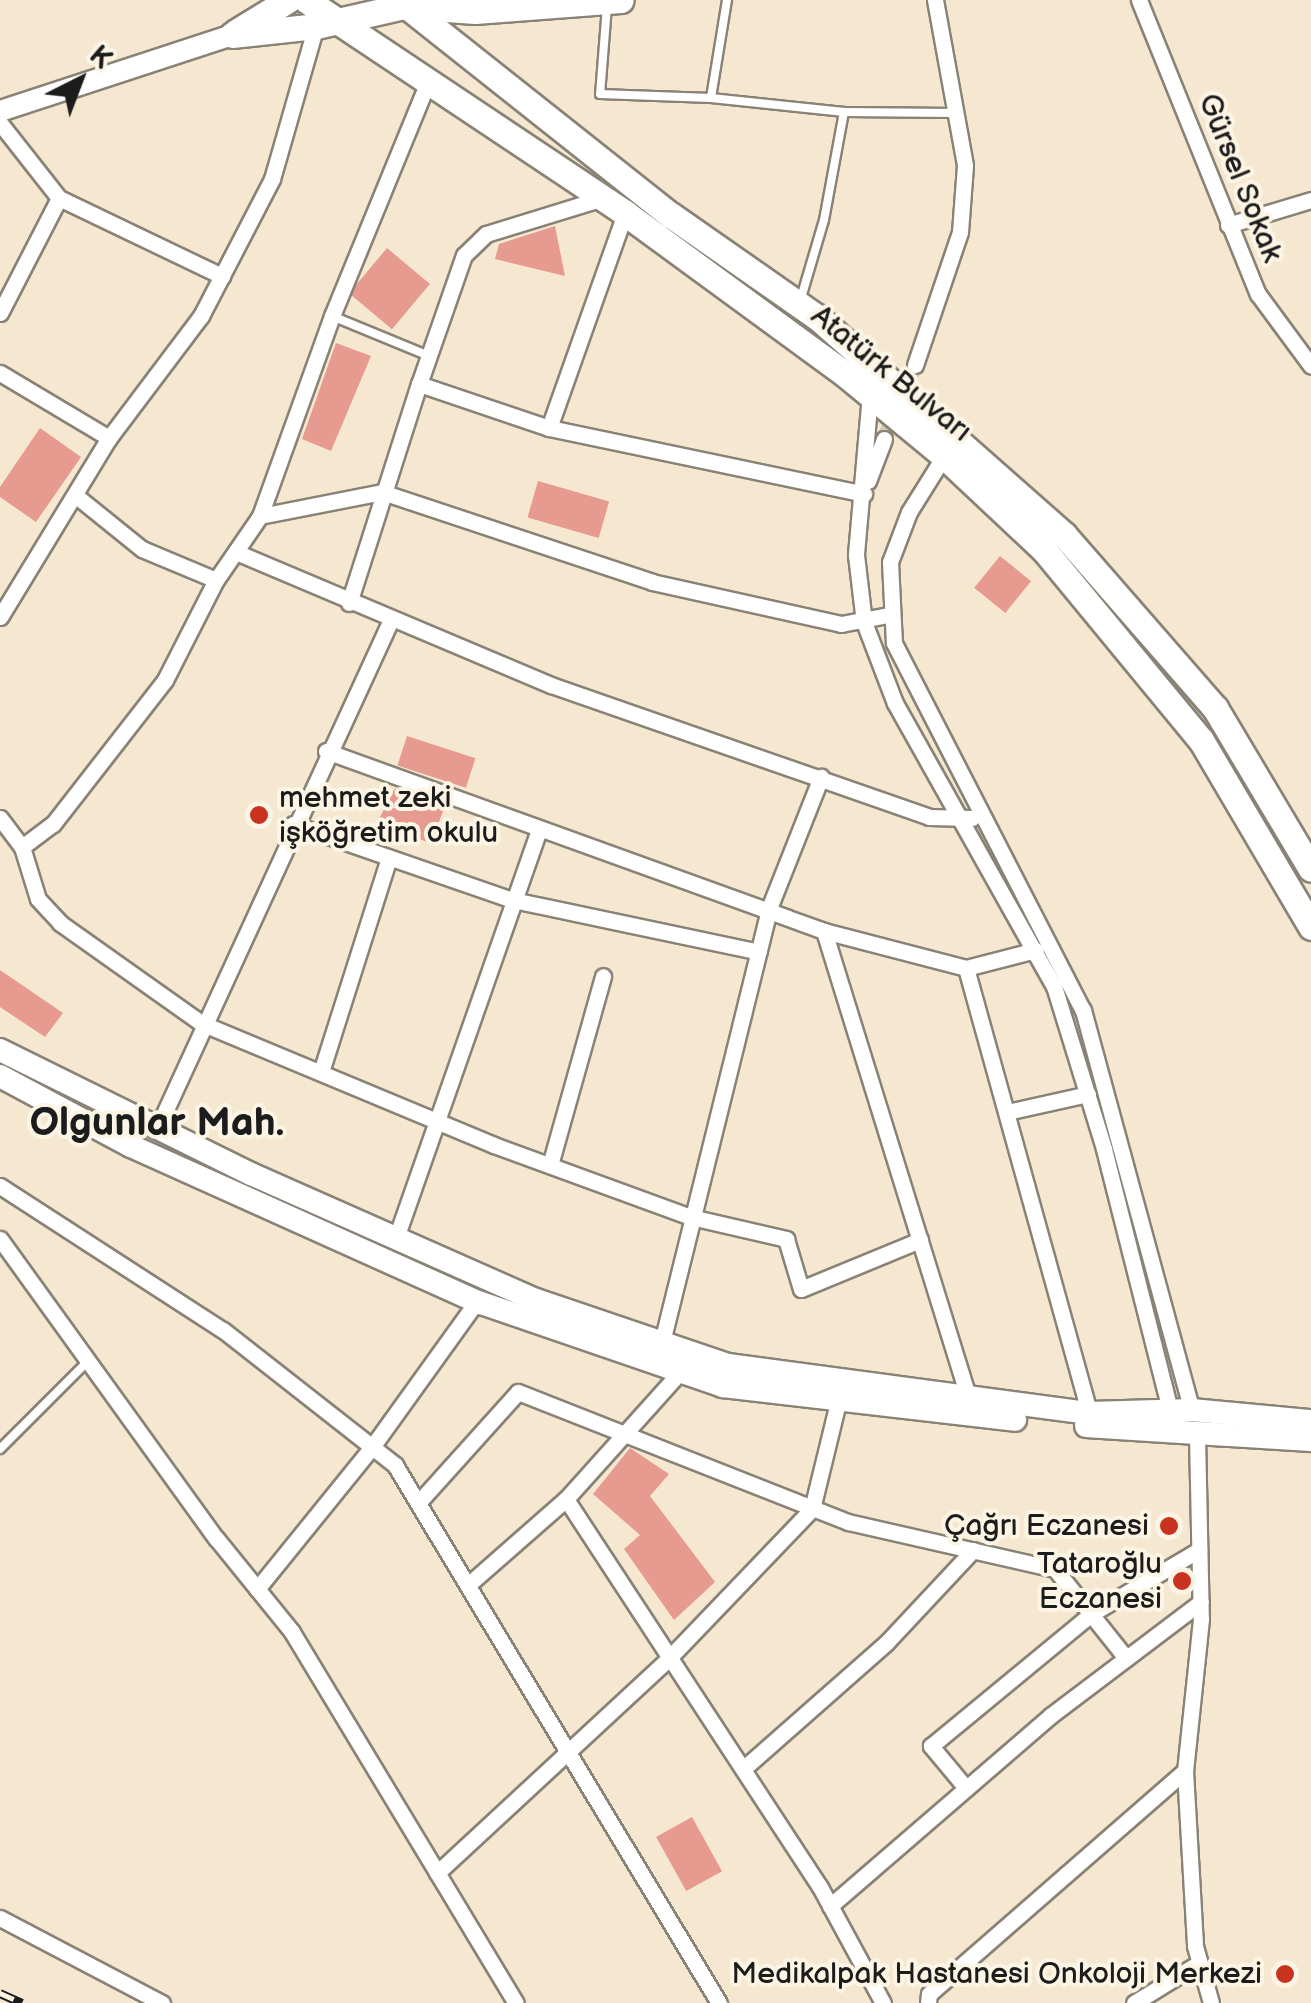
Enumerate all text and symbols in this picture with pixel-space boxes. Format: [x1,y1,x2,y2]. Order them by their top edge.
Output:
north arrow [30,30,130,130]
text: K [82,39,119,76]
street label: Gürsel Sokak [1190,88,1290,268]
street label: Atatürk Bulvarı [803,298,979,450]
place label: mehmet zeki işköğretim okulu [279,780,498,850]
marker: mehmet zeki işköğretim okulu [248,804,270,826]
district label: Olgunlar Mah. [30,1099,284,1147]
place label: Çağrı Eczanesi [944,1508,1149,1544]
marker: Çağrı Eczanesi [1158,1515,1180,1537]
place label: Tataroğlu Eczanesi [1037,1546,1162,1616]
marker: Tataroğlu Eczanesi [1171,1570,1193,1592]
place label: Medikalpak Hastanesi Onkoloji Merkezi [731,1956,1262,1992]
marker: Medikalpak Hastanesi Onkoloji Merkezi [1272,1961,1298,1987]

